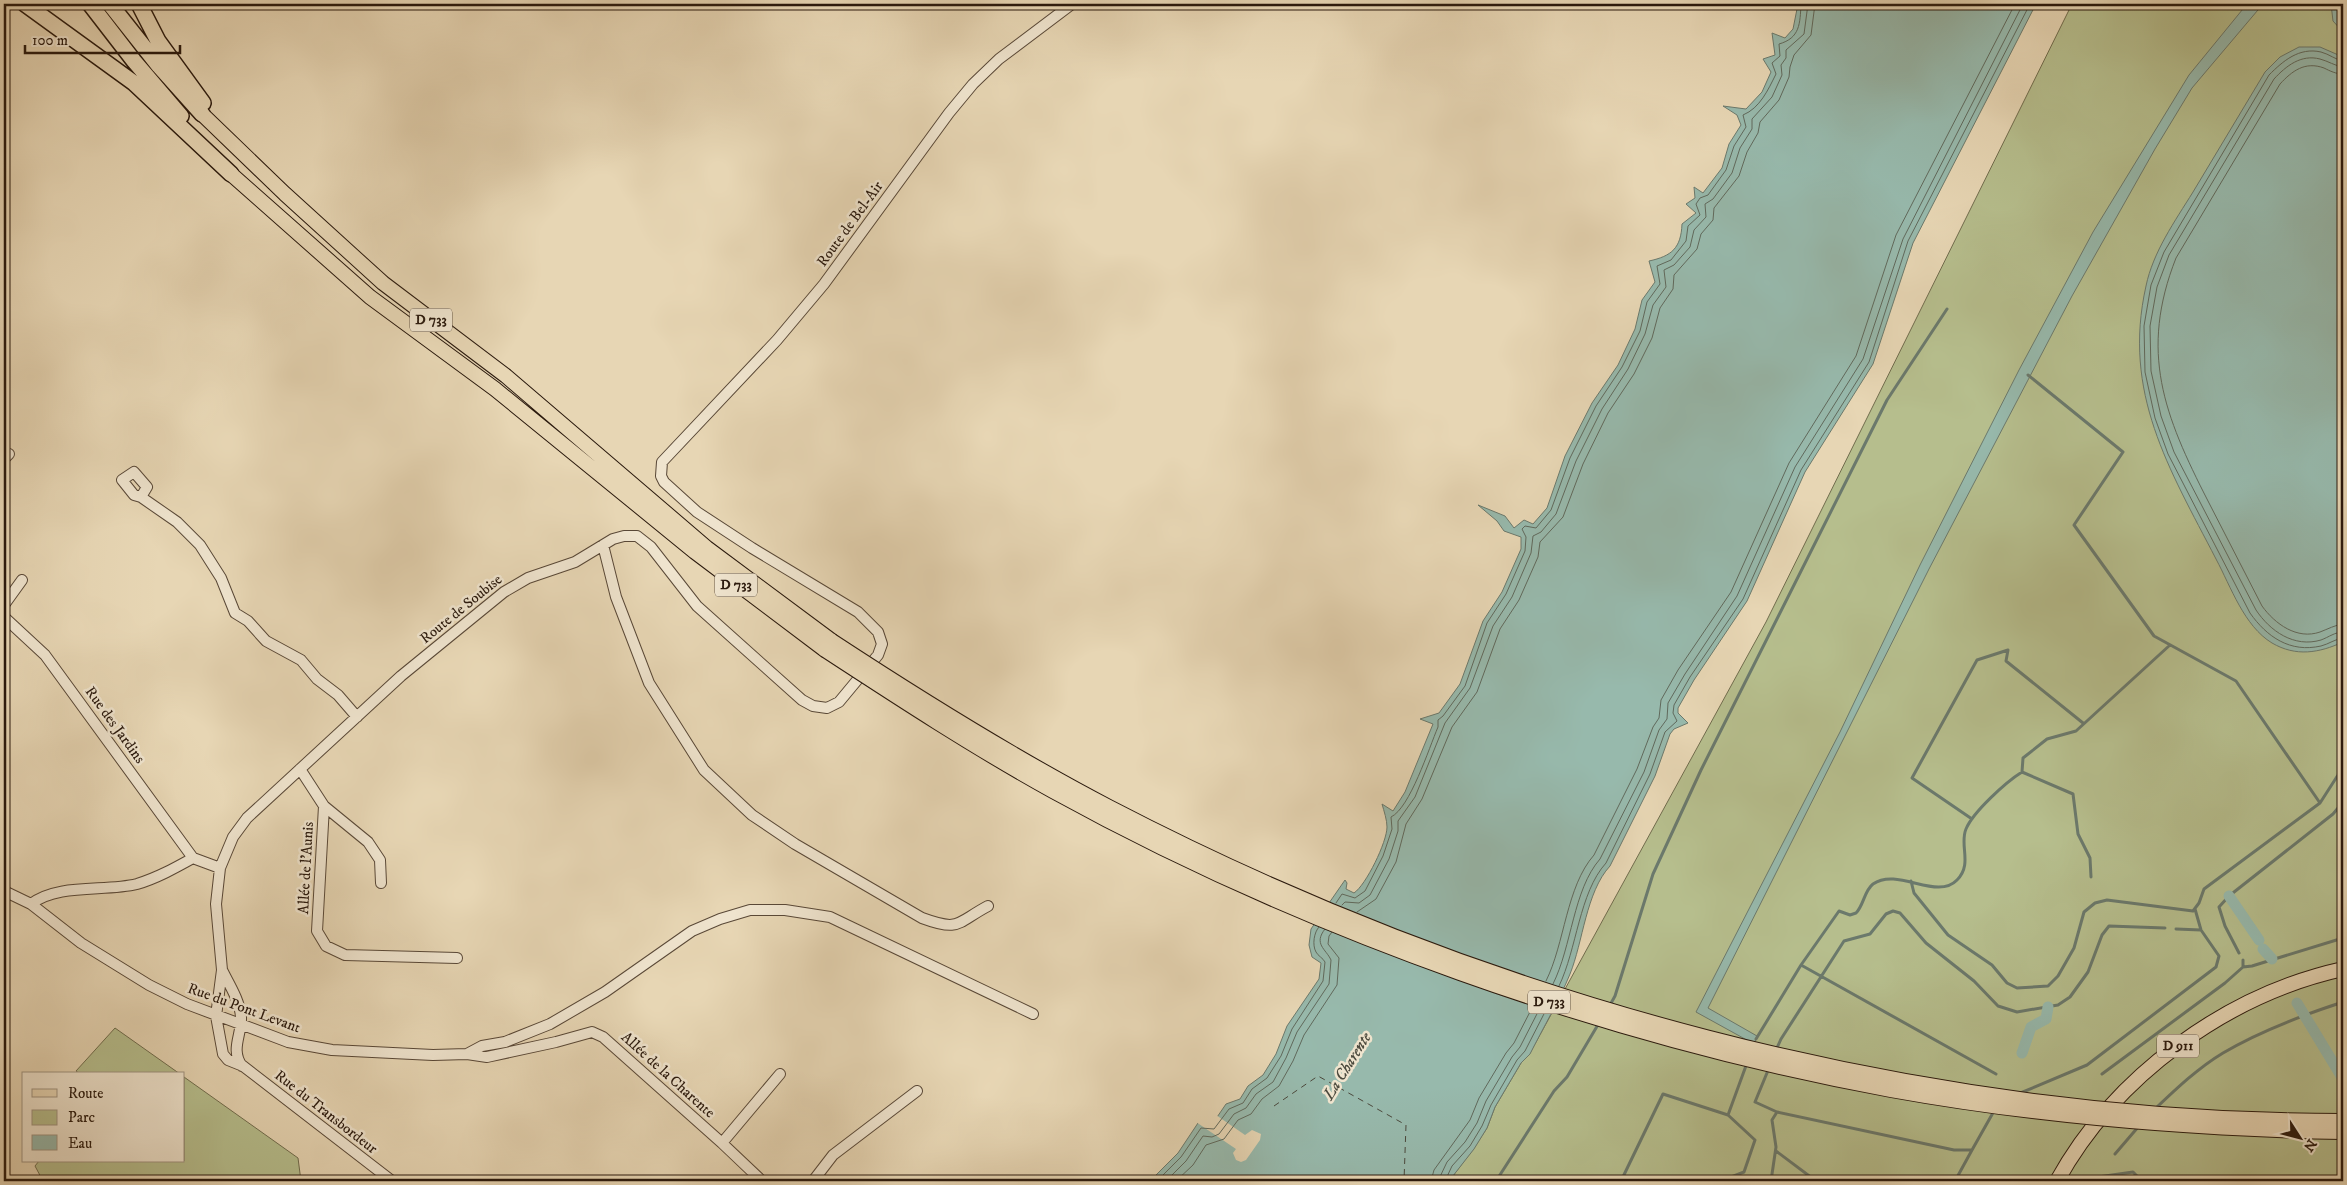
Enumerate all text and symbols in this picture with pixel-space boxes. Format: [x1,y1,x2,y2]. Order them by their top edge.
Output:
scale bar [25,22,180,54]
text: 100 m [32,31,68,50]
street label: Route de Bel-Air [813,177,888,270]
road number: D 733 [410,308,452,332]
street label: Route de Soubise [416,570,506,648]
road number: D 733 [715,574,757,596]
street label: Rue des Jardins [81,683,149,767]
street label: Allée de l'Aunis [294,821,318,915]
street label: Rue du Pont Levant [185,979,303,1037]
road number: D 733 [1528,990,1570,1014]
street label: Allée de la Charente [617,1028,719,1122]
water label: La Charente [1318,1028,1376,1104]
road number: D 911 [2157,1034,2199,1058]
street label: Rue du Transbordeur [271,1066,382,1158]
legend [22,1072,185,1162]
text: Route [68,1084,103,1103]
text: Parc [68,1108,96,1127]
north arrow [2274,1112,2324,1162]
text: Eau [68,1134,92,1153]
text: N [2299,1135,2320,1155]

